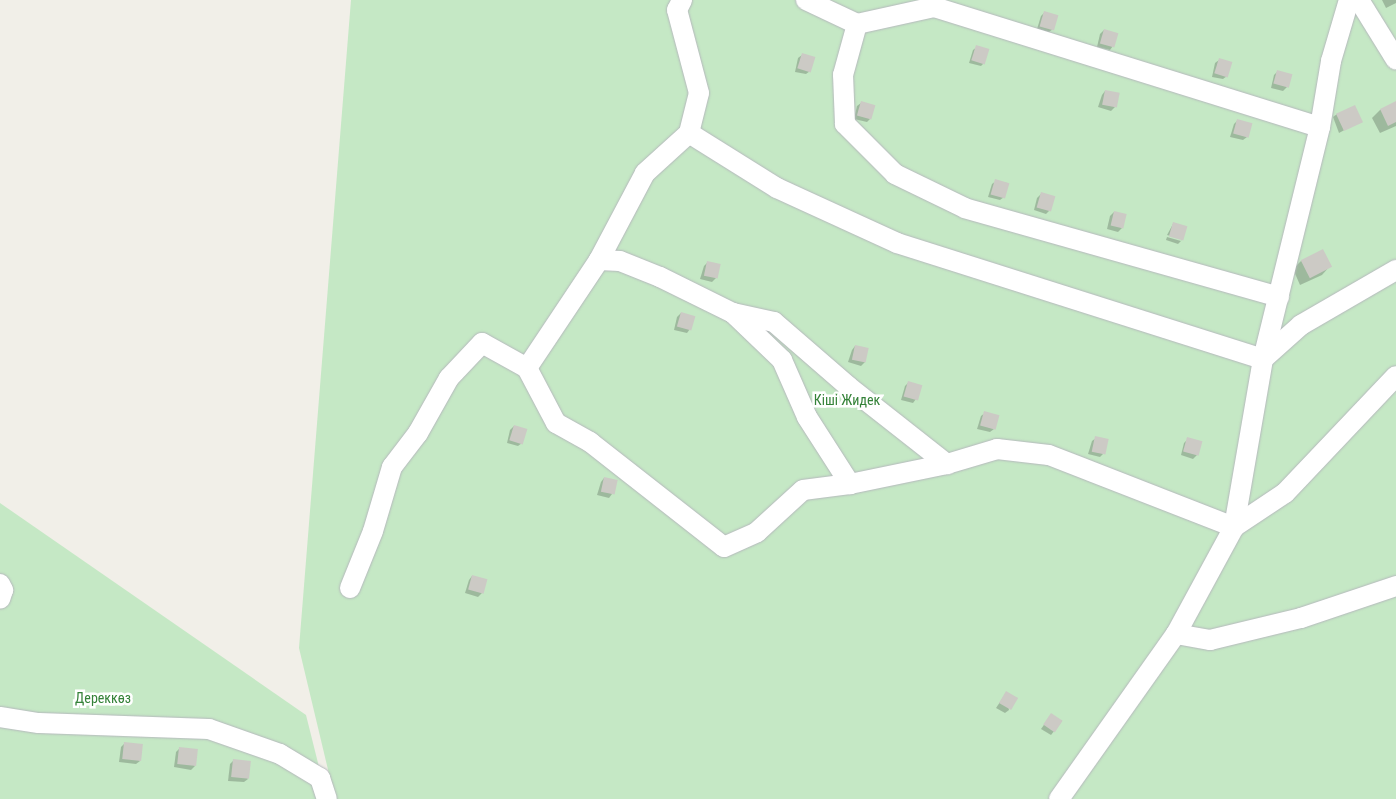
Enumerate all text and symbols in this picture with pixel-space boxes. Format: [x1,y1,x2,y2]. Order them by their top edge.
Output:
park label: Кіші Жидек [814,392,880,408]
park label: Дереккөз [75,690,131,706]

